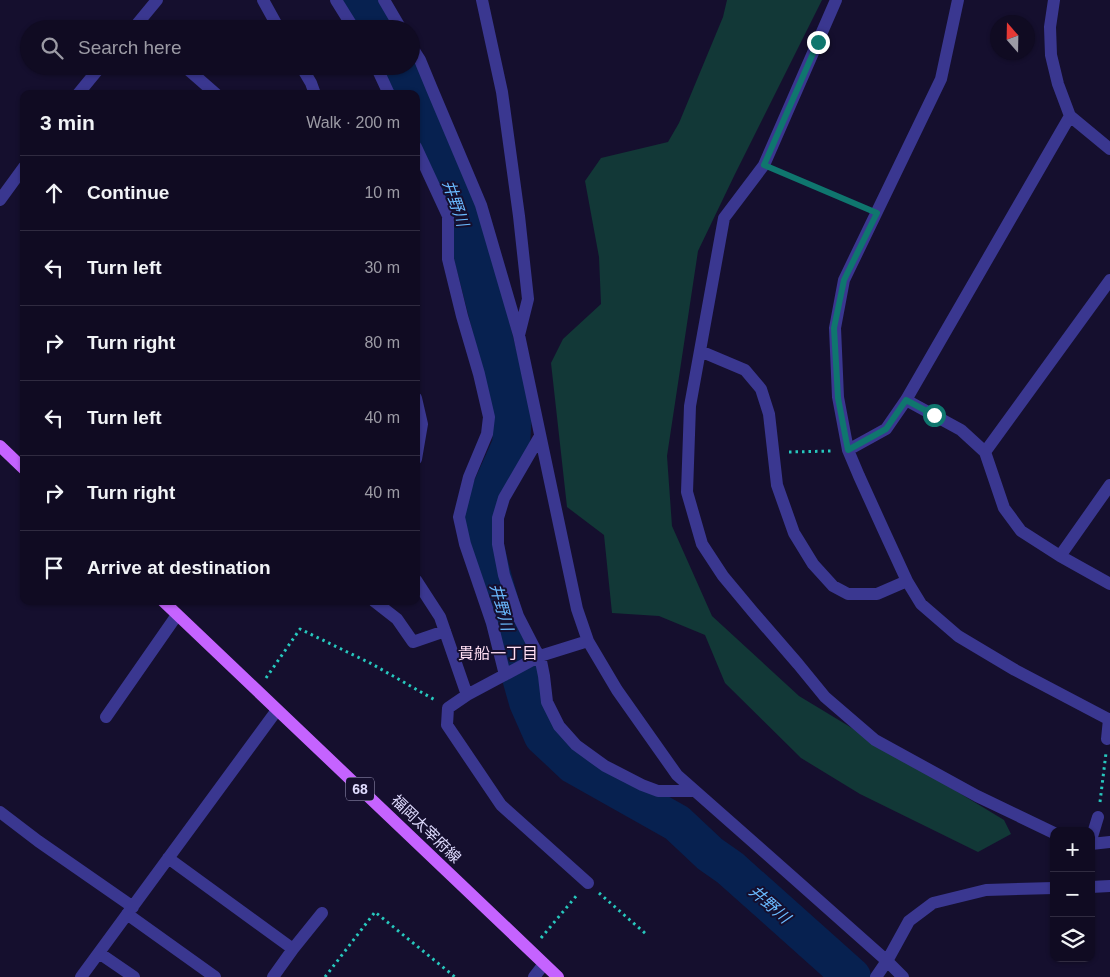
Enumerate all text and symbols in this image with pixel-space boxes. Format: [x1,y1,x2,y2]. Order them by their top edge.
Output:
north arrow [990,15,1035,60]
search box [20,20,420,75]
route end [807,31,830,54]
icon: search [38,34,66,62]
text: Search here [78,37,182,58]
text: 3 min [40,111,95,134]
text: Walk · 200 m [306,114,400,131]
water label: 井野川 [440,178,472,231]
icon: ahead [40,179,68,207]
text: Continue [87,182,169,203]
text: 10 m [364,184,400,201]
icon: left [40,254,68,282]
text: Turn left [87,257,162,278]
text: 30 m [364,259,400,276]
icon: right [40,329,68,357]
text: Turn right [87,332,175,353]
text: 80 m [364,334,400,351]
icon: left [40,404,68,432]
route start [923,404,946,427]
text: Turn left [87,407,162,428]
text: 40 m [364,409,400,426]
icon: right [40,479,68,507]
text: Turn right [87,482,175,503]
text: 40 m [364,484,400,501]
icon: arrive [40,554,68,582]
text: Arrive at destination [87,557,271,578]
water label: 井野川 [487,582,516,634]
district label: 貴船一丁目 [458,645,538,662]
road number: 68 [346,778,374,801]
street label: 福岡太宰府線 [388,791,465,866]
map controls [1050,827,1095,962]
button: + [1050,827,1095,872]
button: − [1050,872,1095,917]
water label: 井野川 [746,882,795,928]
button: layers [1050,917,1095,962]

